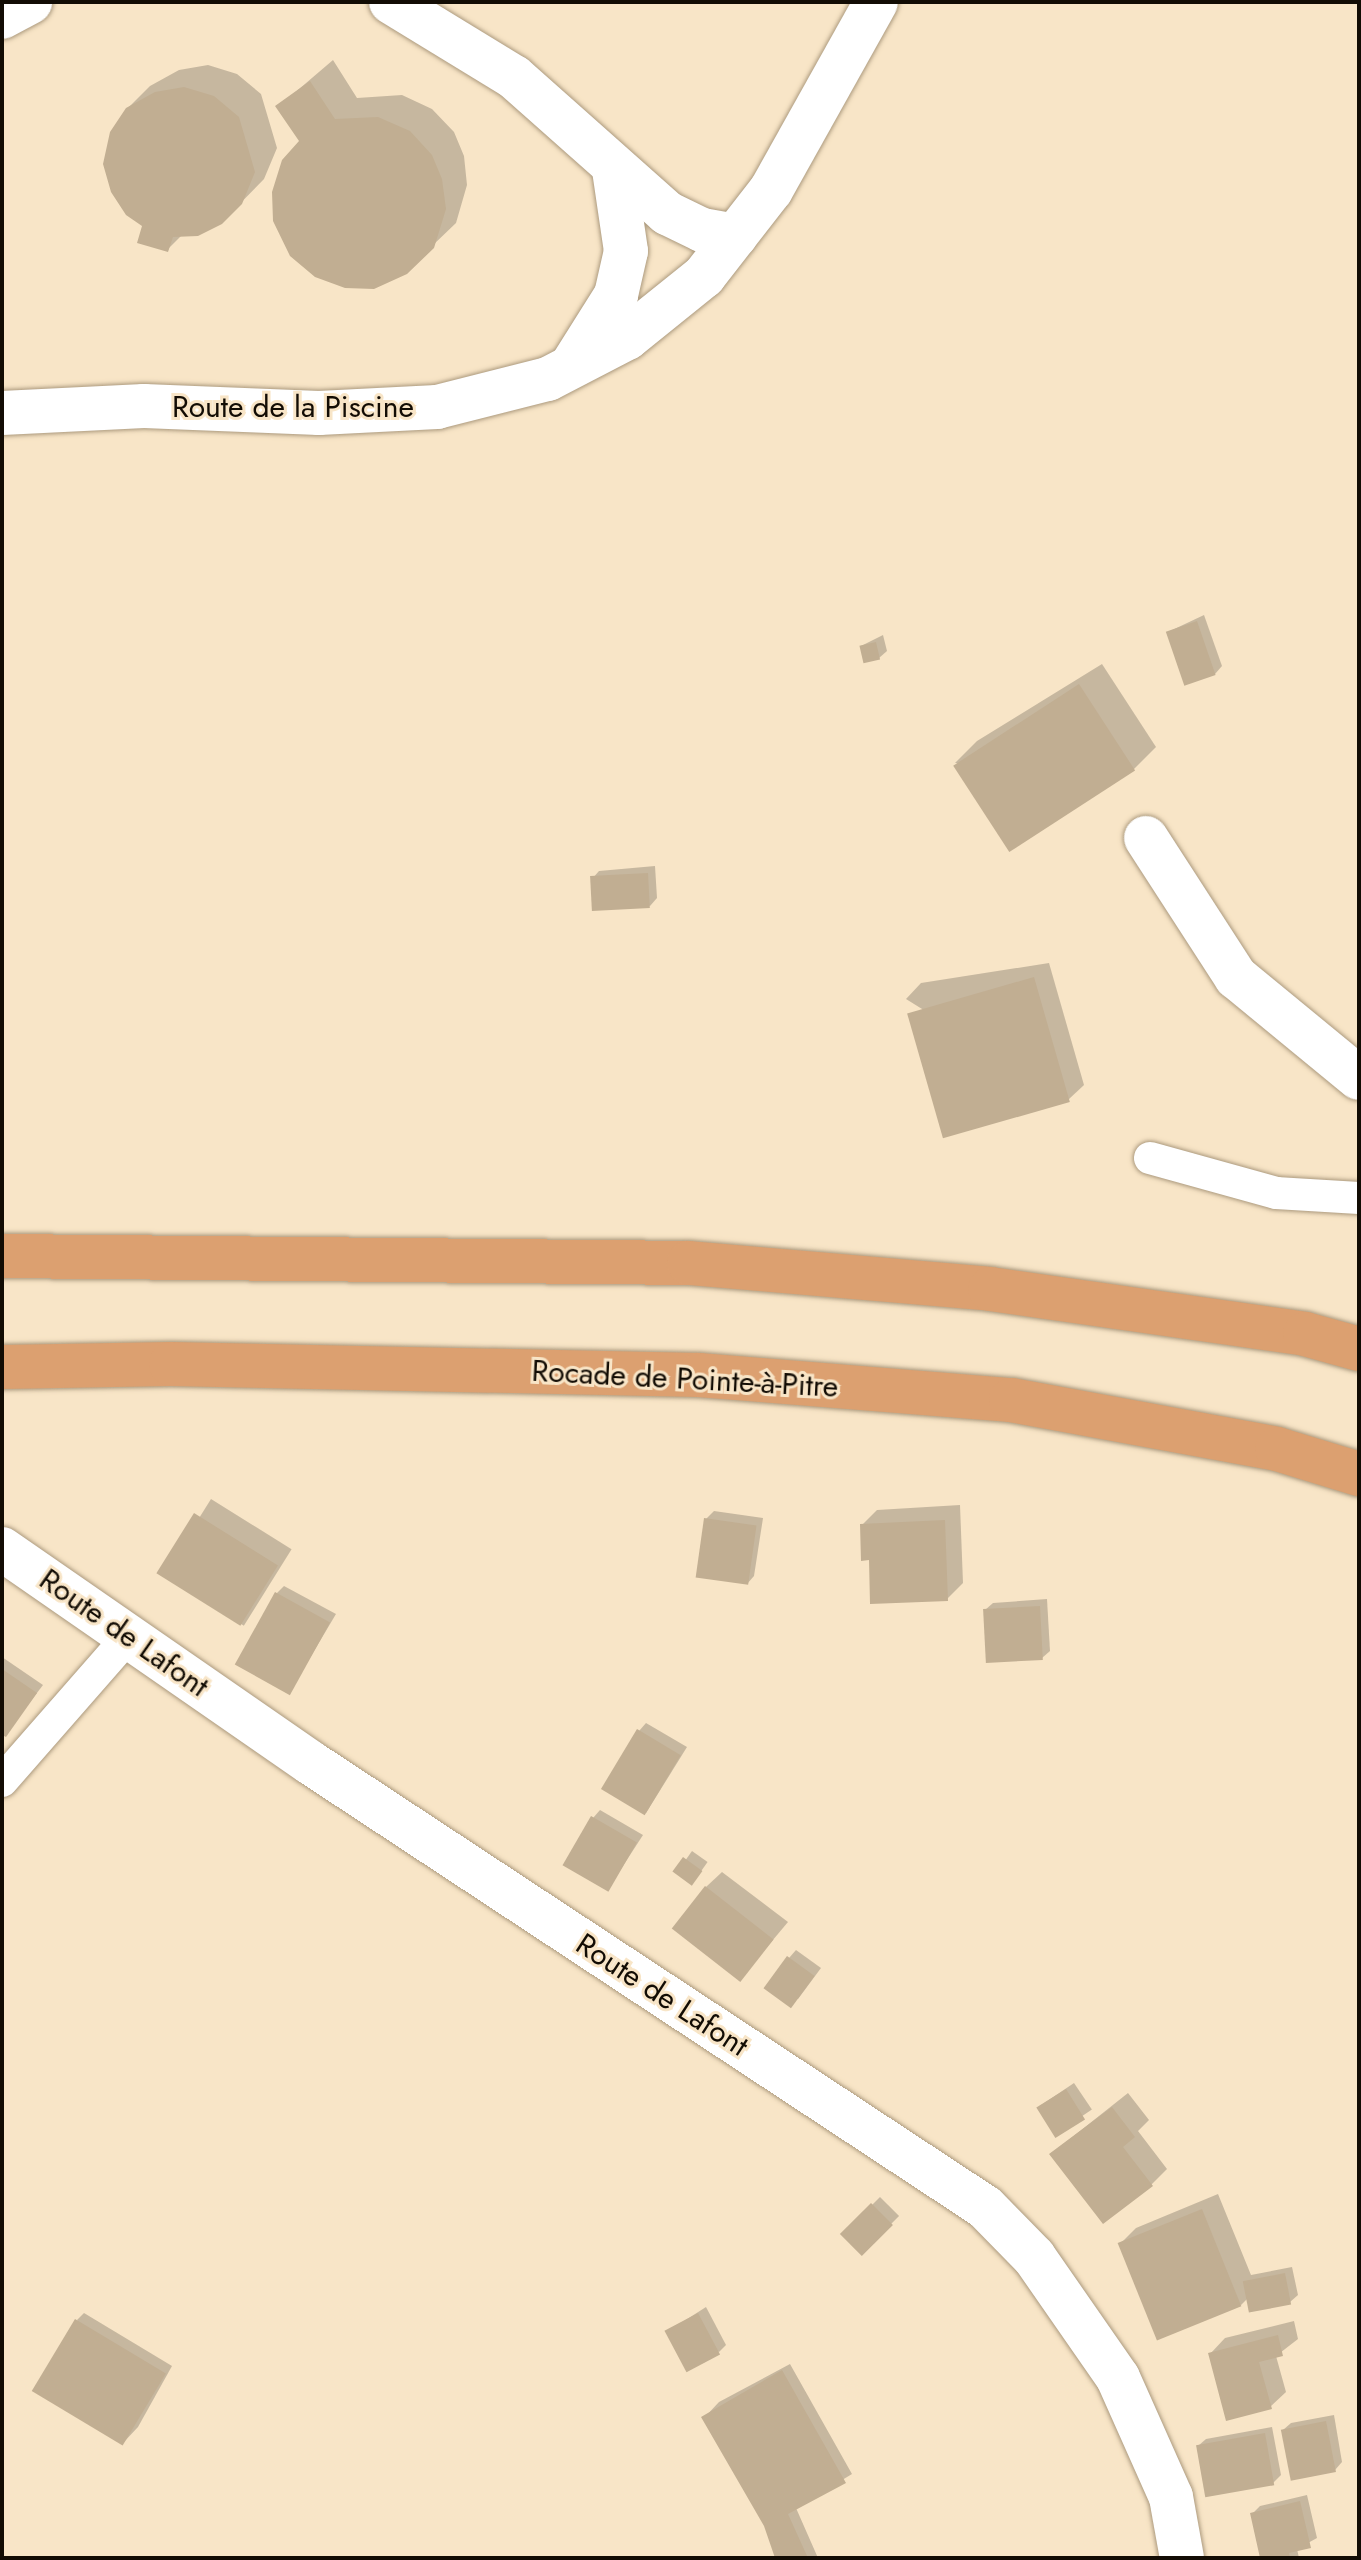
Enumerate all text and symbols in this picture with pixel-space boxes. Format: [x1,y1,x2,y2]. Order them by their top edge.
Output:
street label: Route de la Piscine [172,389,414,425]
street label: Rocade de Pointe-à-Pitre [531,1353,839,1405]
street label: Route de Lafont [33,1561,215,1705]
street label: Route de Lafont [569,1926,755,2064]

